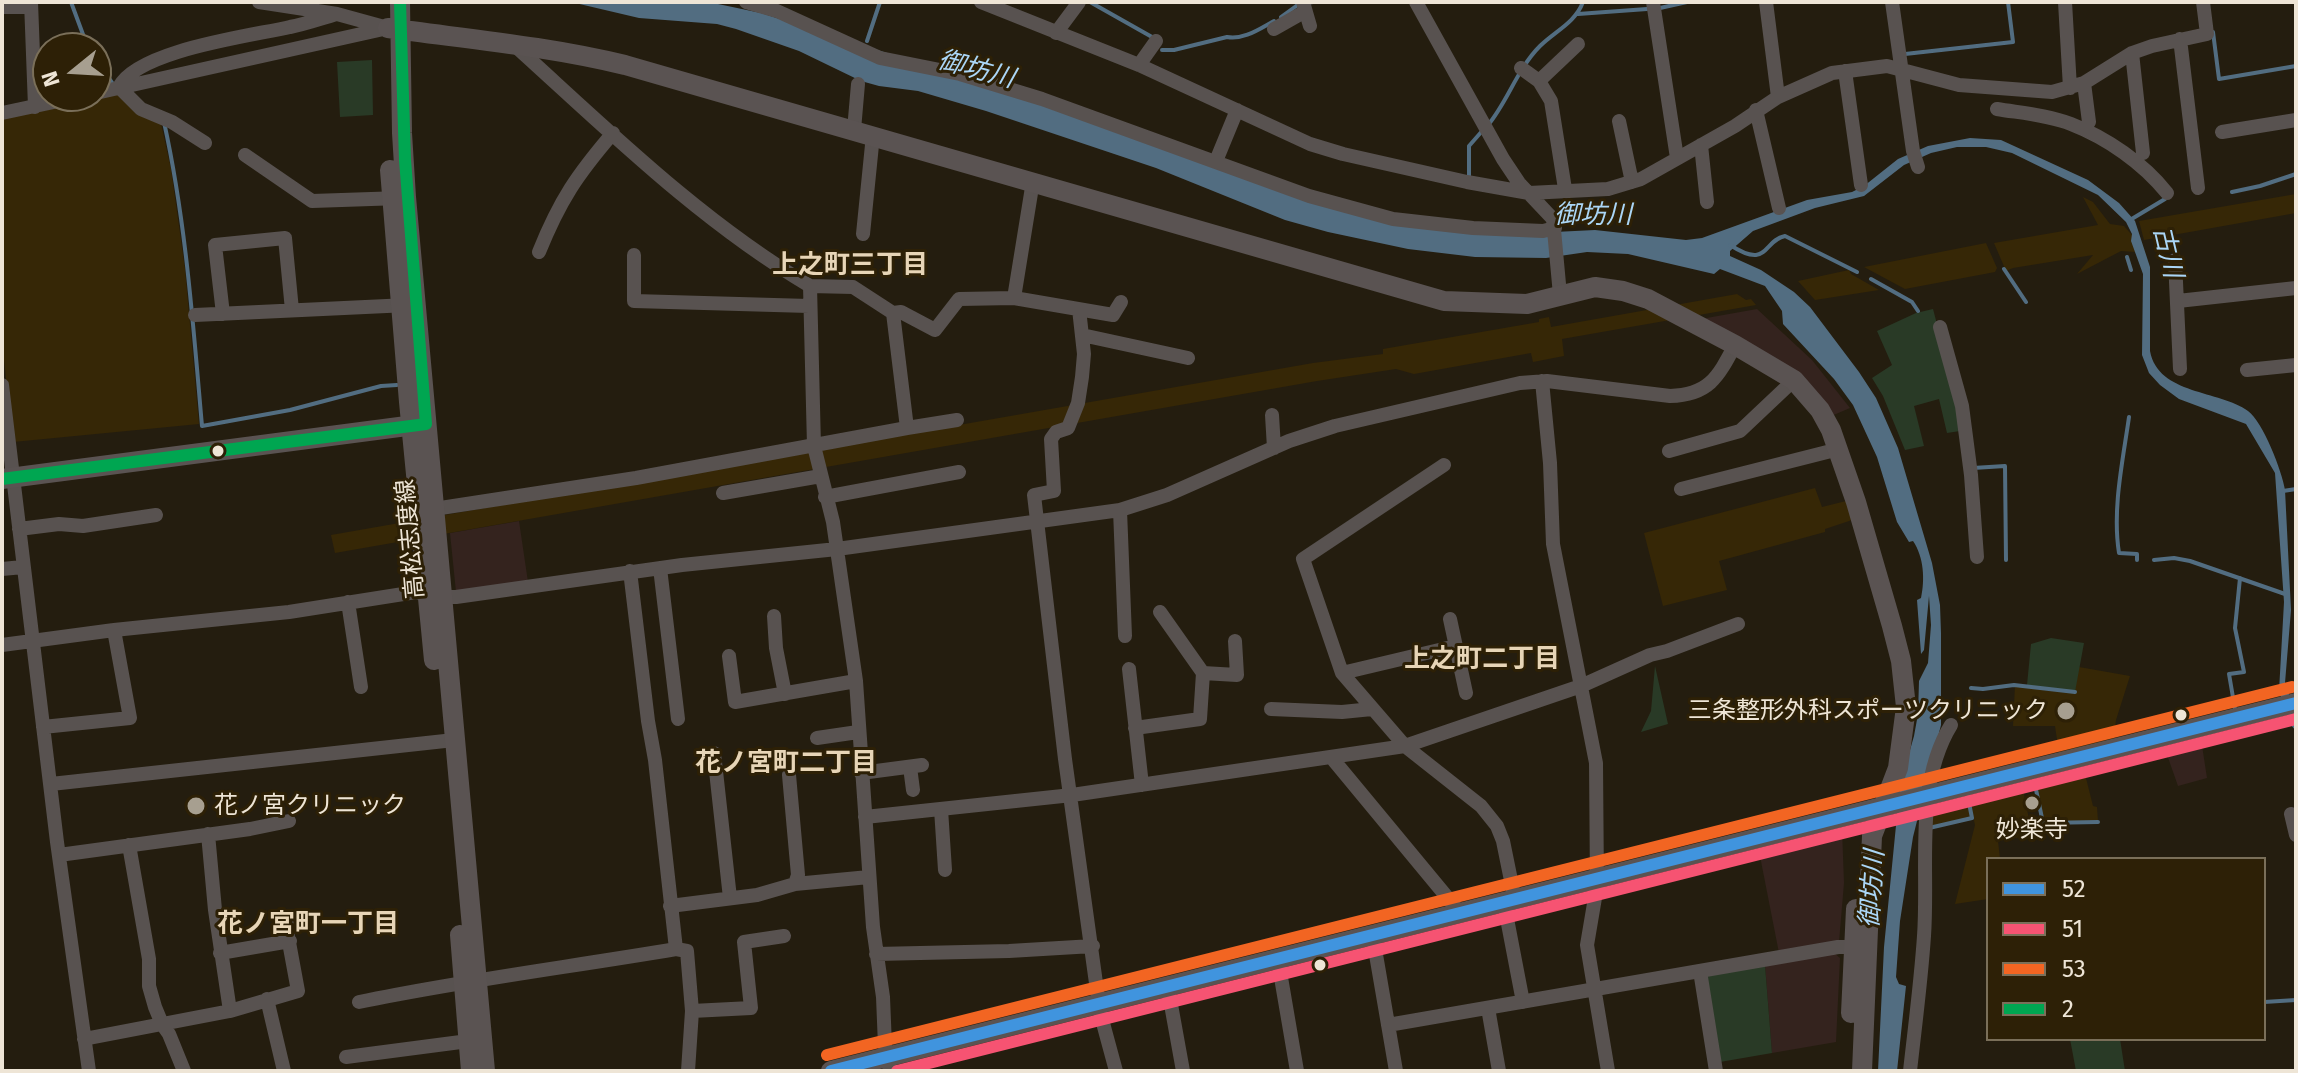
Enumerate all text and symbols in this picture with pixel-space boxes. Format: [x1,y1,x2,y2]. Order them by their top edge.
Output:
north arrow [32,32,112,112]
water label: 御坊川 [934,45,1018,95]
text: N [36,68,66,90]
water label: 御坊川 [1554,200,1632,232]
water label: 古川 [2146,223,2188,281]
district label: 上之町三丁目 [772,250,928,282]
unlabelled marker [210,443,226,459]
street label: 高松志度線 [391,478,431,600]
district label: 上之町二丁目 [1404,644,1560,676]
place label: 三条整形外科スポーツクリニック [1688,697,2048,725]
marker: 三条整形外科スポーツクリニック [2055,700,2077,722]
unlabelled marker [2173,707,2189,723]
district label: 花ノ宮町二丁目 [695,748,877,780]
place label: 花ノ宮クリニック [214,792,406,820]
marker: 妙楽寺 [2023,794,2041,812]
marker: 花ノ宮クリニック [185,795,207,817]
place label: 妙楽寺 [1996,816,2068,844]
water label: 御坊川 [1855,849,1891,929]
legend [1986,857,2266,1041]
text: 52 [2062,875,2086,903]
district label: 花ノ宮町一丁目 [217,909,399,941]
text: 51 [2062,915,2083,943]
text: 53 [2062,955,2086,983]
unlabelled marker [1312,957,1328,973]
text: 2 [2062,995,2074,1023]

